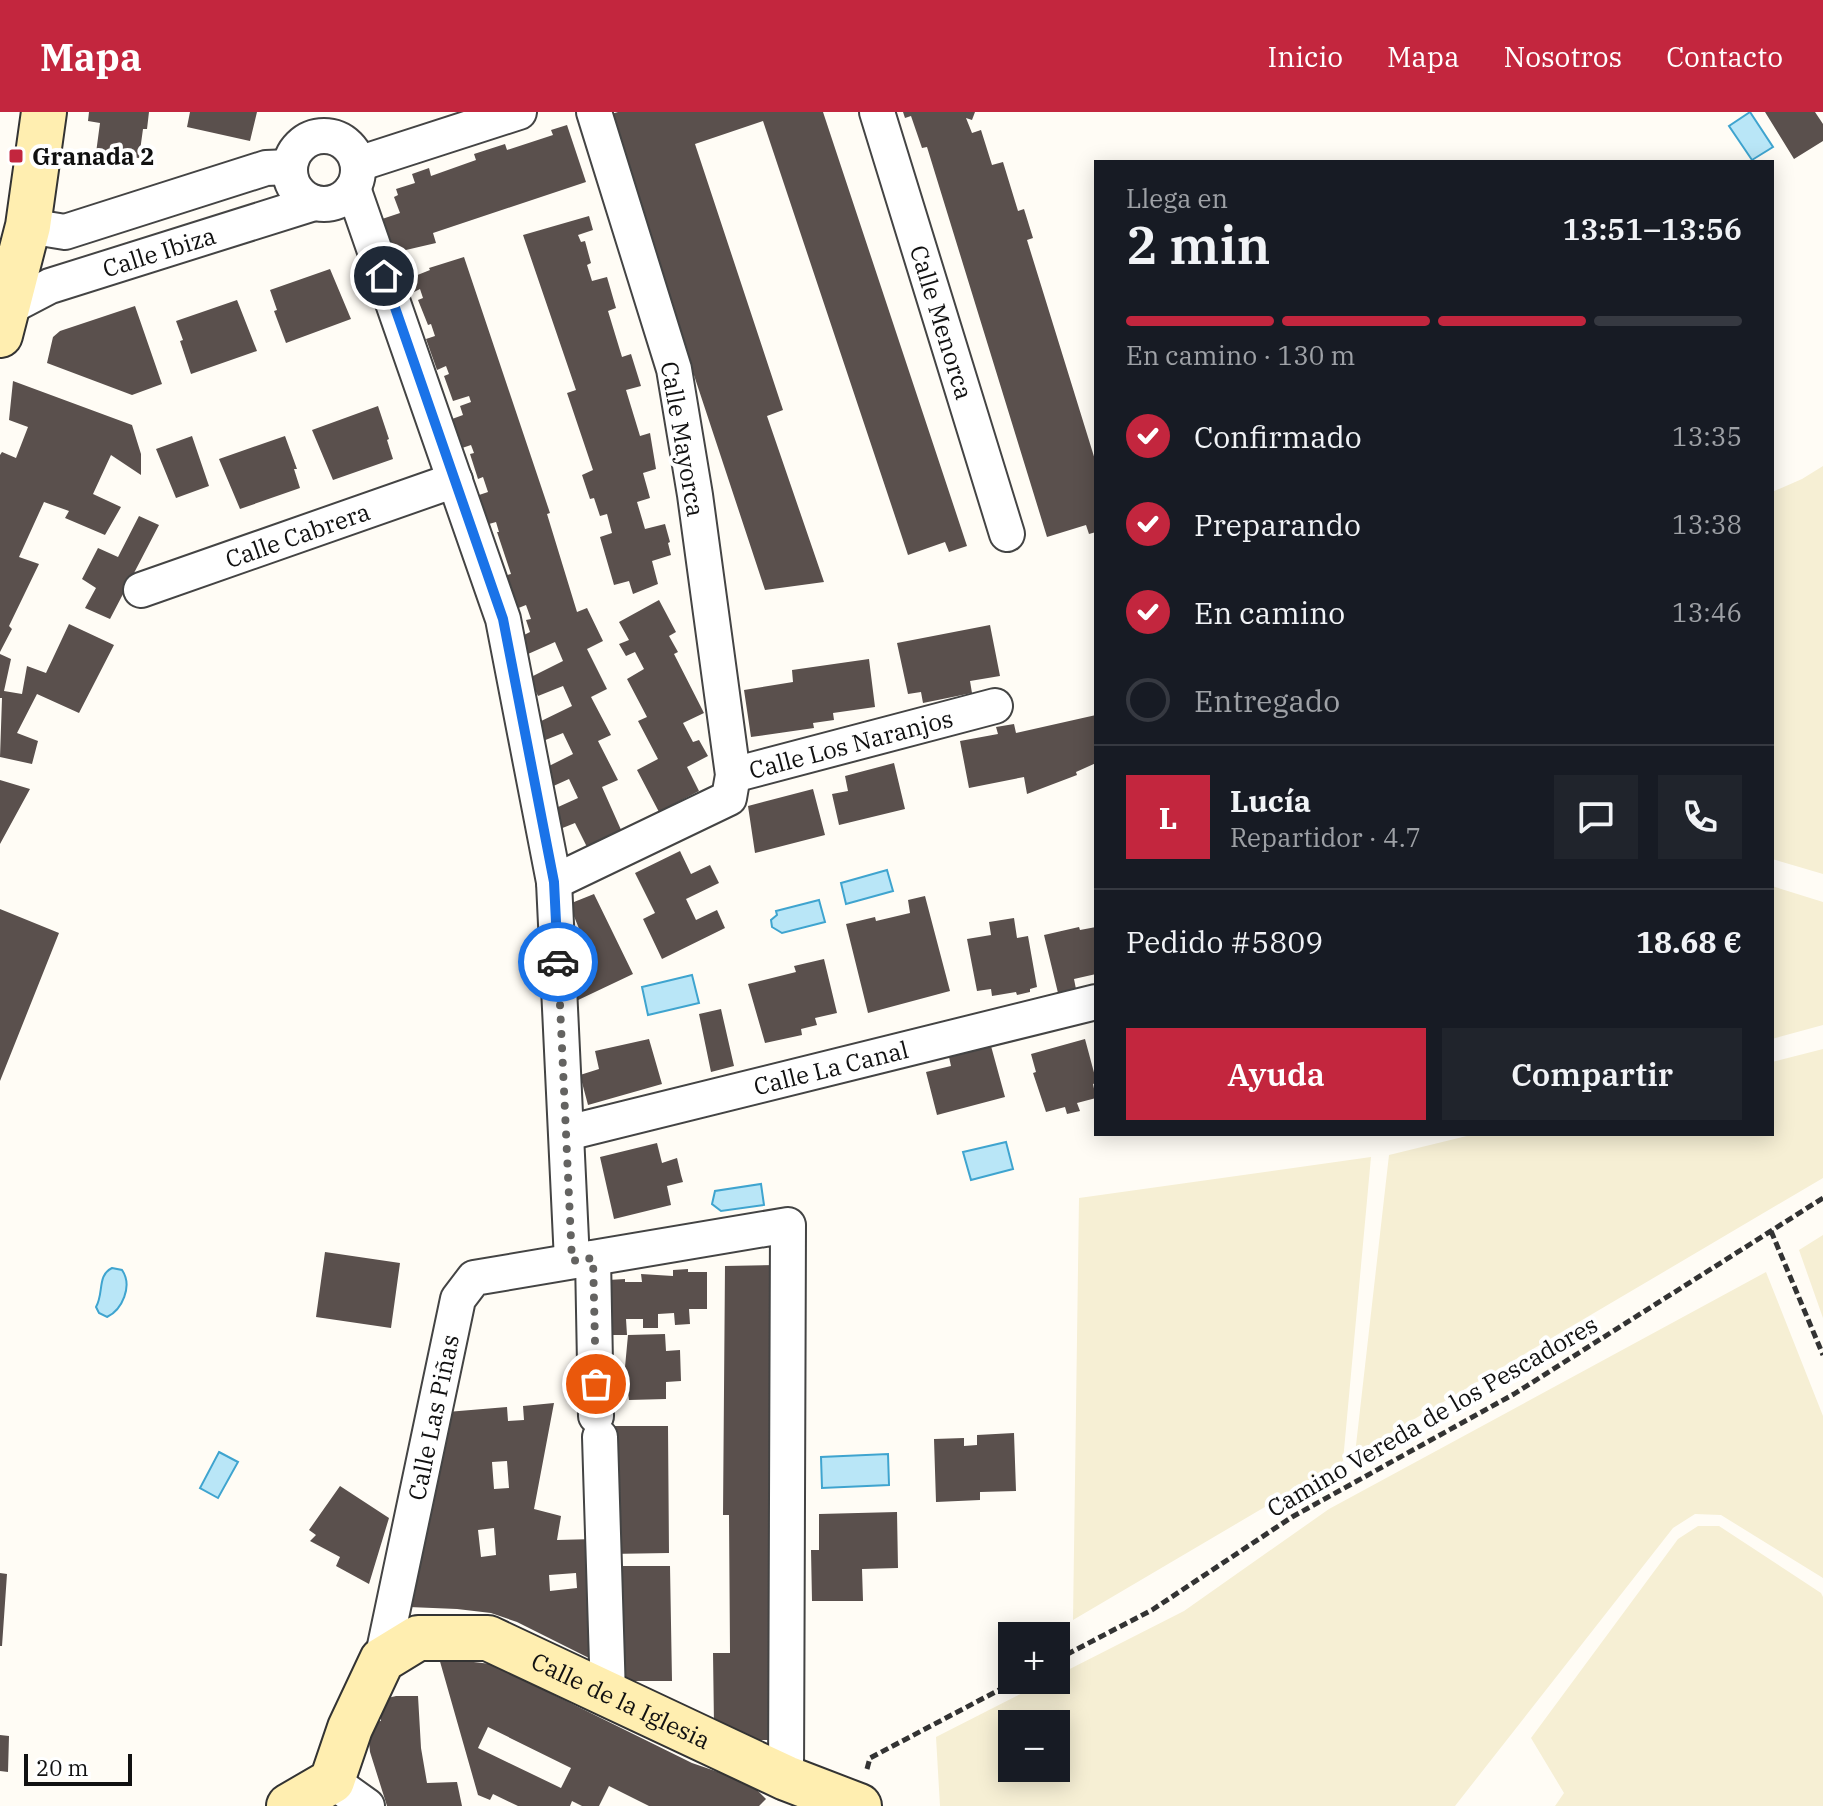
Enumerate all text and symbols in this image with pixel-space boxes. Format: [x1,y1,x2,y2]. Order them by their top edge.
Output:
text: Mapa [40,32,142,81]
text: Inicio [1268,38,1343,75]
text: Mapa [1387,38,1459,75]
text: Nosotros [1503,38,1622,75]
text: Contacto [1666,38,1783,75]
place label: Granada 2 [32,140,155,172]
marker: Granada 2 [7,147,25,165]
text: Llega en [1126,181,1228,215]
text: 13:51–13:56 [1562,209,1742,248]
text: 2 min [1126,211,1271,278]
street label: Calle Ibiza [99,219,220,284]
street label: Calle Menorca [903,241,981,403]
pin [350,242,418,310]
icon: home [362,254,406,298]
text: En camino · 130 m [1126,338,1355,372]
street label: Calle Mayorca [654,359,712,519]
icon: check [1126,414,1170,458]
text: Confirmado [1194,417,1362,456]
text: 13:35 [1672,419,1742,453]
street label: Calle Cabrera [221,495,374,575]
icon: check [1126,502,1170,546]
text: Preparando [1194,505,1361,544]
text: 13:38 [1672,507,1742,541]
icon: check [1126,590,1170,634]
text: En camino [1194,593,1345,632]
text: 13:46 [1672,595,1742,629]
text: Entregado [1194,681,1340,720]
street label: Calle Los Naranjos [745,702,956,786]
button: chat [1554,775,1638,859]
button: phone [1658,775,1742,859]
text: Lucía [1230,781,1311,820]
text: L [1159,798,1177,837]
text: Repartidor · 4.7 [1230,820,1421,854]
courier [518,922,598,1002]
text: Pedido #5809 [1126,922,1323,961]
text: 18.68 € [1636,922,1742,961]
icon: car [536,940,580,984]
button: Ayuda [1126,1028,1426,1120]
button: Compartir [1442,1028,1742,1120]
street label: Calle La Canal [750,1033,912,1102]
street label: Camino Vereda de los Pescadores [1261,1308,1603,1524]
street label: Calle Las Piñas [400,1331,466,1503]
pin [562,1350,630,1418]
icon: bag [574,1362,618,1406]
map controls [998,1622,1070,1782]
button: + [998,1622,1070,1694]
street label: Calle de la Iglesia [526,1645,716,1756]
button: − [998,1710,1070,1782]
scale bar [24,1750,132,1786]
text: 20 m [36,1753,88,1782]

